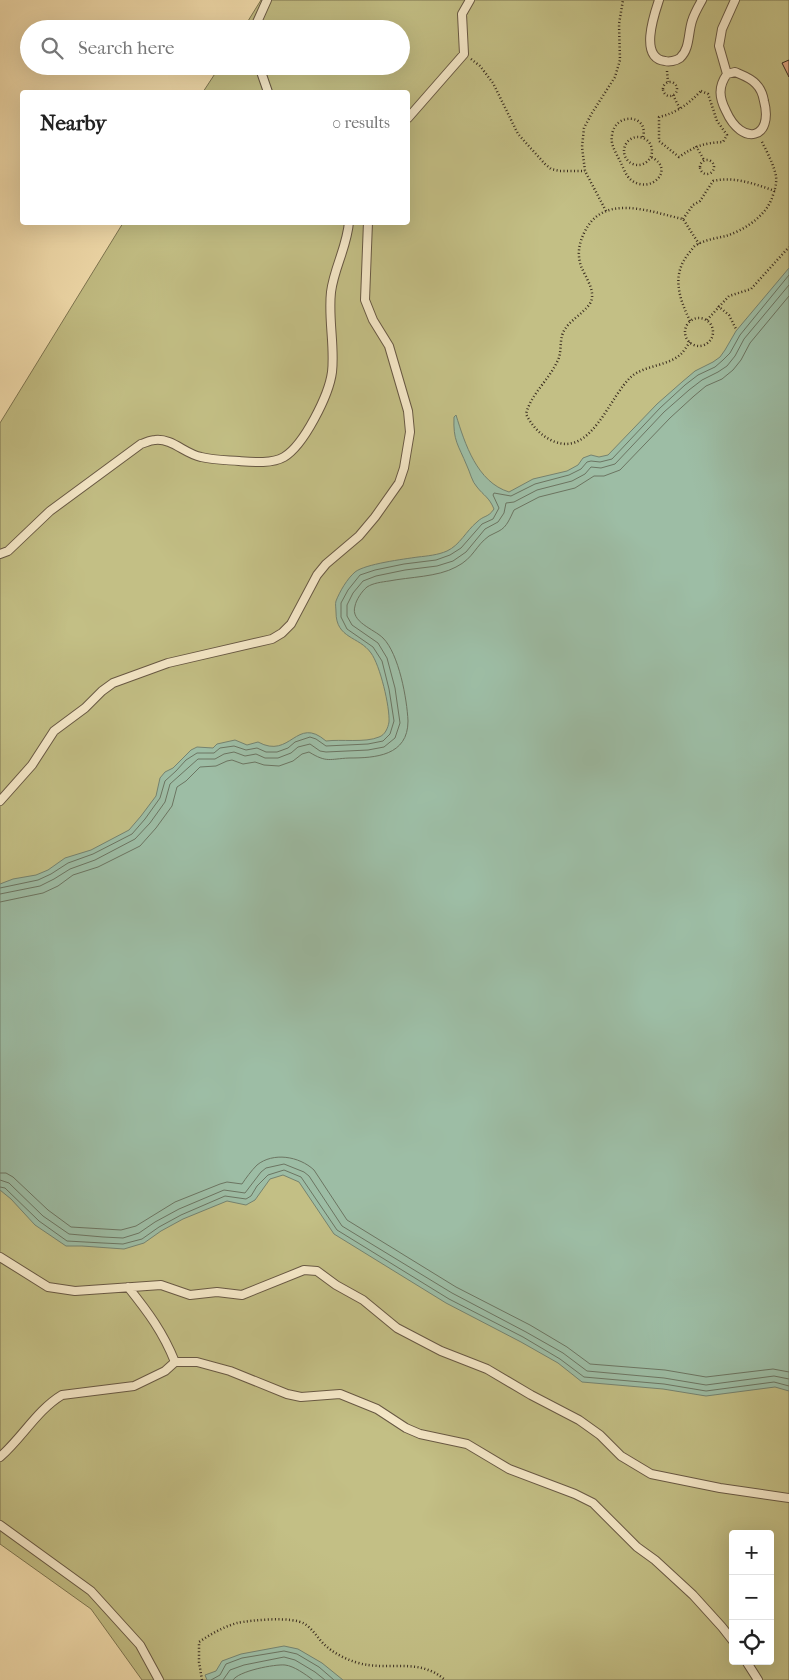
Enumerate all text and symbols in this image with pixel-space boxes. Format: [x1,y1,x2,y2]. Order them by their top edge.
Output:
search box [20,20,410,75]
icon: search [38,34,66,62]
text: Search here [78,37,174,59]
text: Nearby [40,111,106,135]
text: 0 results [332,113,390,132]
map controls [729,1530,774,1665]
button: + [729,1530,774,1575]
button: − [729,1575,774,1620]
button: locate [729,1620,774,1665]

